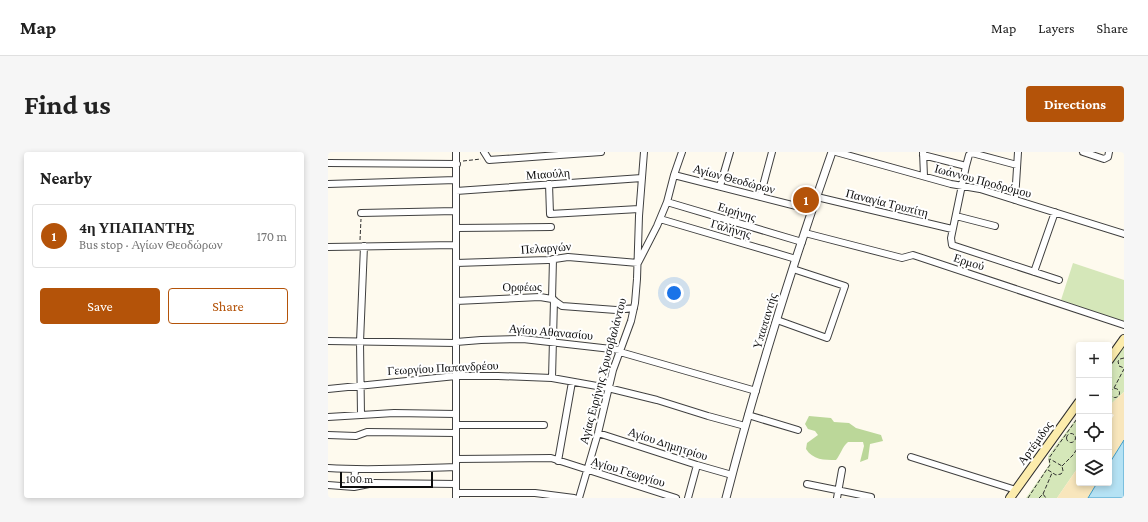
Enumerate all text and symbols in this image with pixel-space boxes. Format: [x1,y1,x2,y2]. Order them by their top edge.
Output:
text: Map [20,17,56,38]
text: Map [991,20,1016,36]
text: Layers [1038,20,1075,36]
text: Share [1097,20,1128,36]
button: Directions [1026,86,1124,122]
text: Find us [24,89,111,120]
street label: Αγίων Θεοδώρων [691,161,777,197]
street label: Ιωάννου Προδρόμου [933,161,1033,201]
street label: Μιαούλη [526,165,570,183]
text: Nearby [40,169,92,188]
pin: 1 [793,185,819,215]
street label: Παναγία Τρυπίτη [844,186,930,220]
street label: Ειρήνης [716,200,758,225]
street label: Γαλήνης [709,217,753,242]
text: 4η ΥΠΑΠΑΝΤΗΣ [79,220,194,236]
text: 1 [52,229,56,244]
text: 170 m [257,229,287,244]
text: Bus stop · Αγίων Θεοδώρων [79,237,223,252]
street label: Πελαργών [520,239,572,257]
street label: Ερμού [952,250,986,274]
street label: Ορφέως [502,280,542,294]
your location [664,283,684,303]
button: Save [40,288,160,324]
button: Share [168,288,288,324]
street label: Υπαπαντής [750,291,780,351]
street label: Αγίας Ειρήνης Χρυσοβαλάντου [577,296,629,446]
street label: Αγίου Αθανασίου [508,321,594,343]
map controls [1076,342,1112,486]
button: + [1076,342,1112,378]
street label: Γεωργίου Παπανδρέου [387,358,499,378]
button: − [1076,378,1112,414]
button: locate [1076,414,1112,450]
street label: Αρτέμιδος [1014,418,1056,468]
street label: Αγίου Δημητρίου [626,425,710,464]
button: layers [1076,450,1112,486]
street label: Αγίου Γεωργίου [589,454,667,490]
scale bar [340,470,433,489]
text: 100 m [346,473,373,485]

